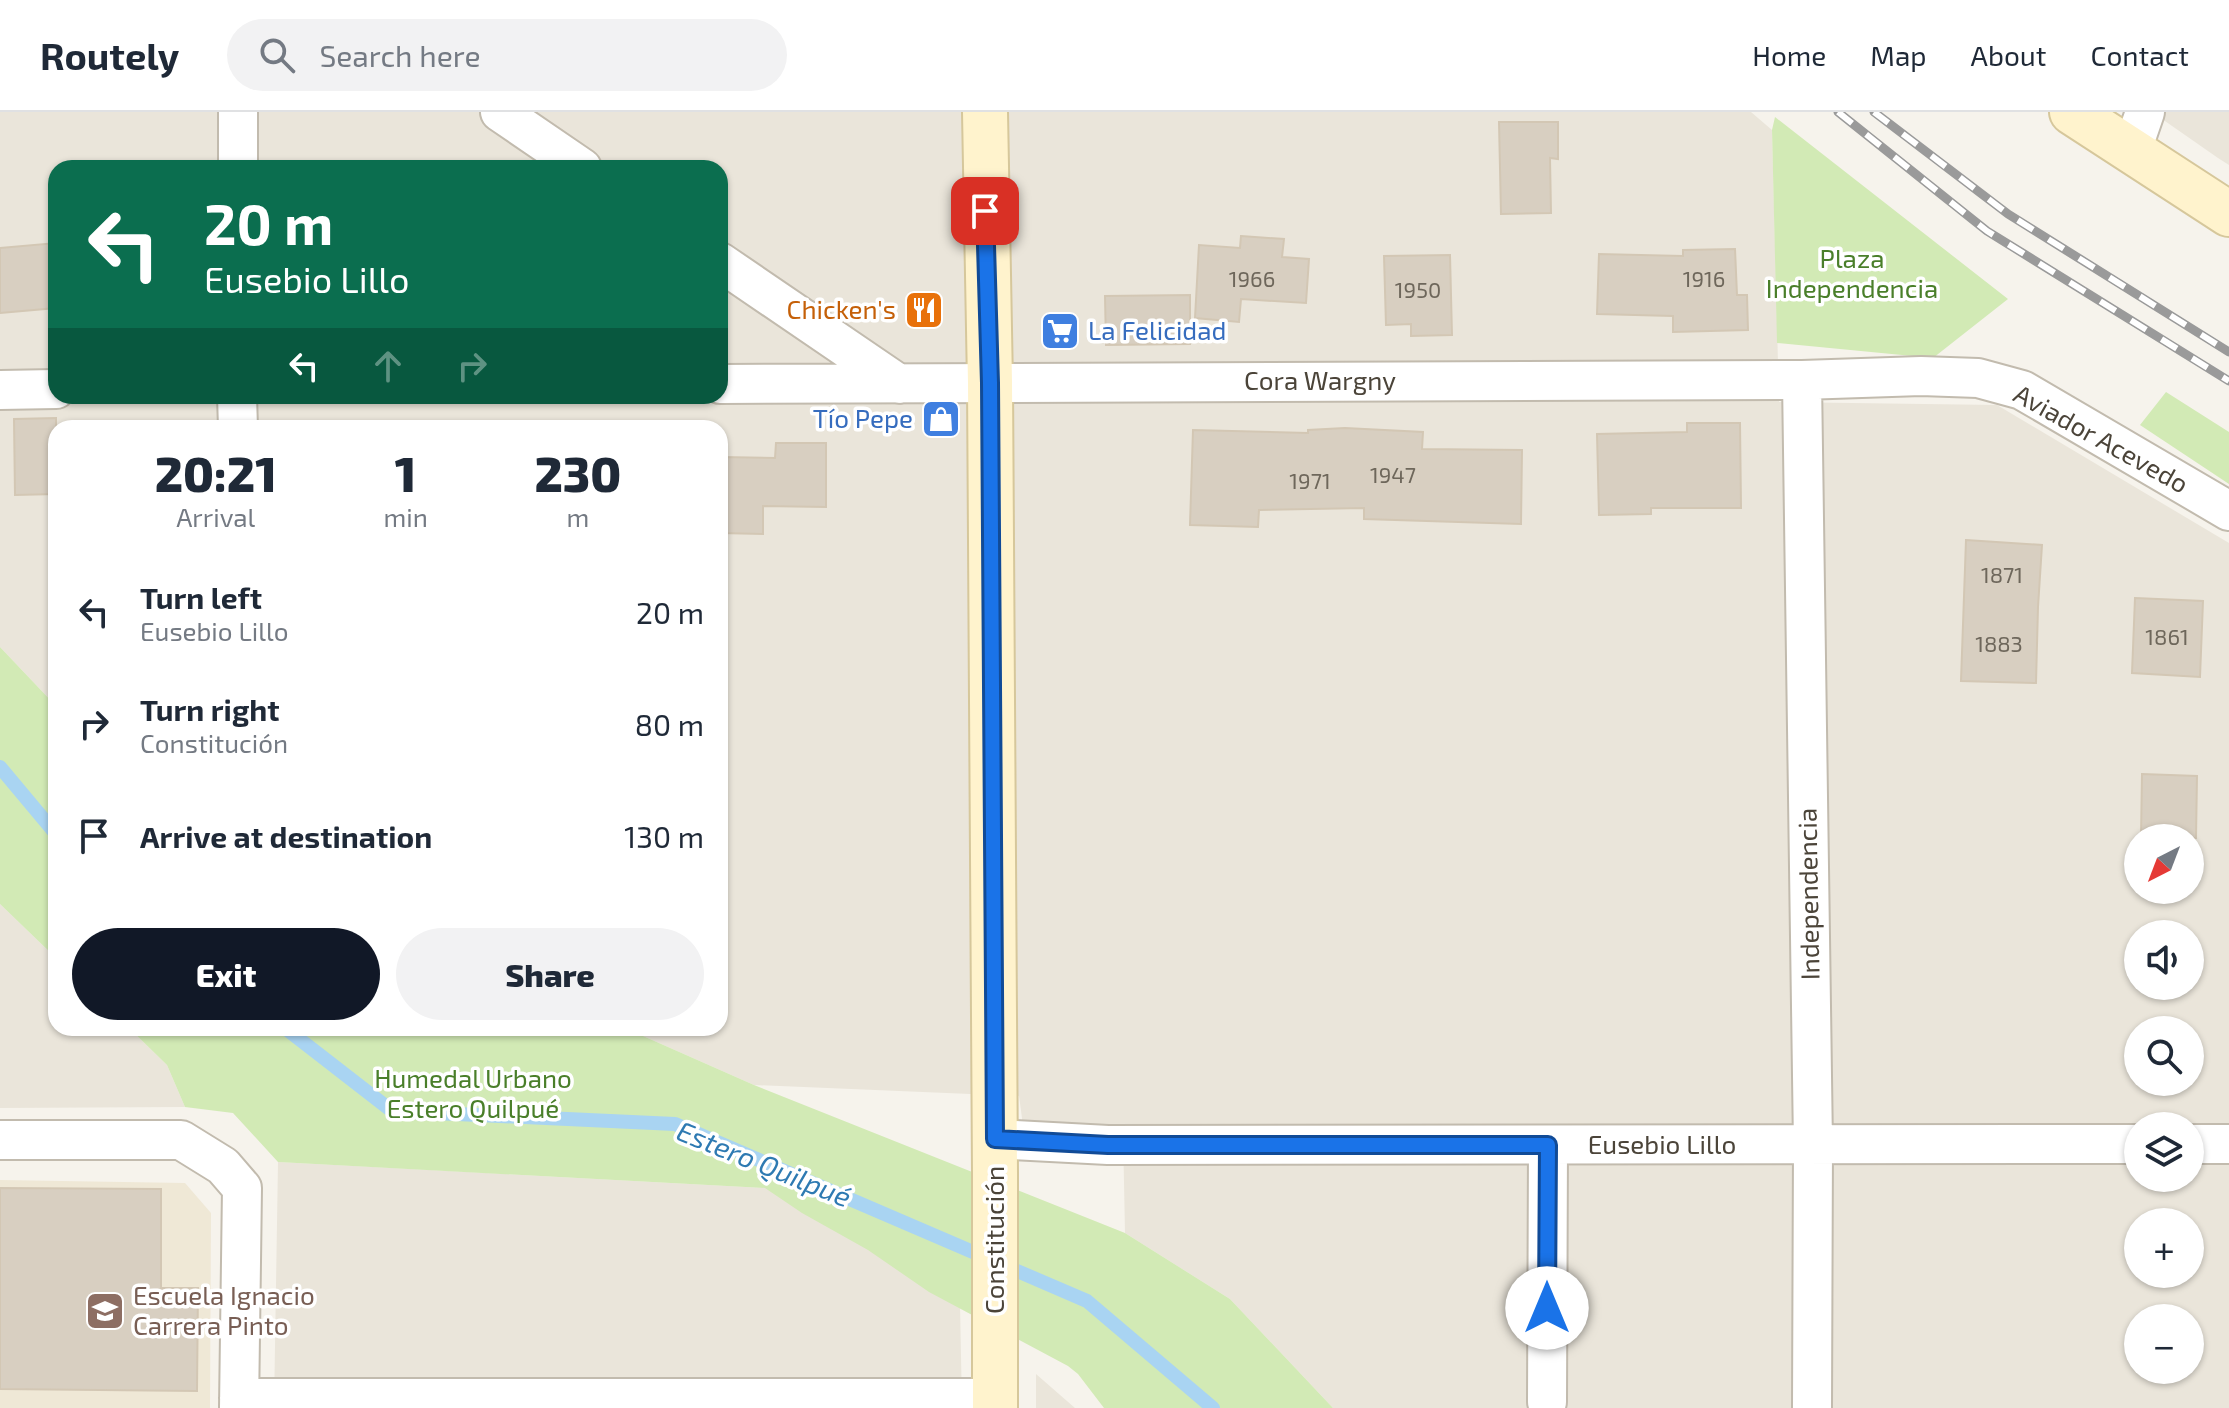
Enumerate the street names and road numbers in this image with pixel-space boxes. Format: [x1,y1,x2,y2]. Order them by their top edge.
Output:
street label: Cora Wargny [1244,364,1396,395]
street label: Aviador Acevedo [2009,377,2194,498]
street label: Independencia [1790,808,1825,980]
street label: Eusebio Lillo [1588,1128,1736,1159]
street label: Constitución [978,1166,1009,1314]

